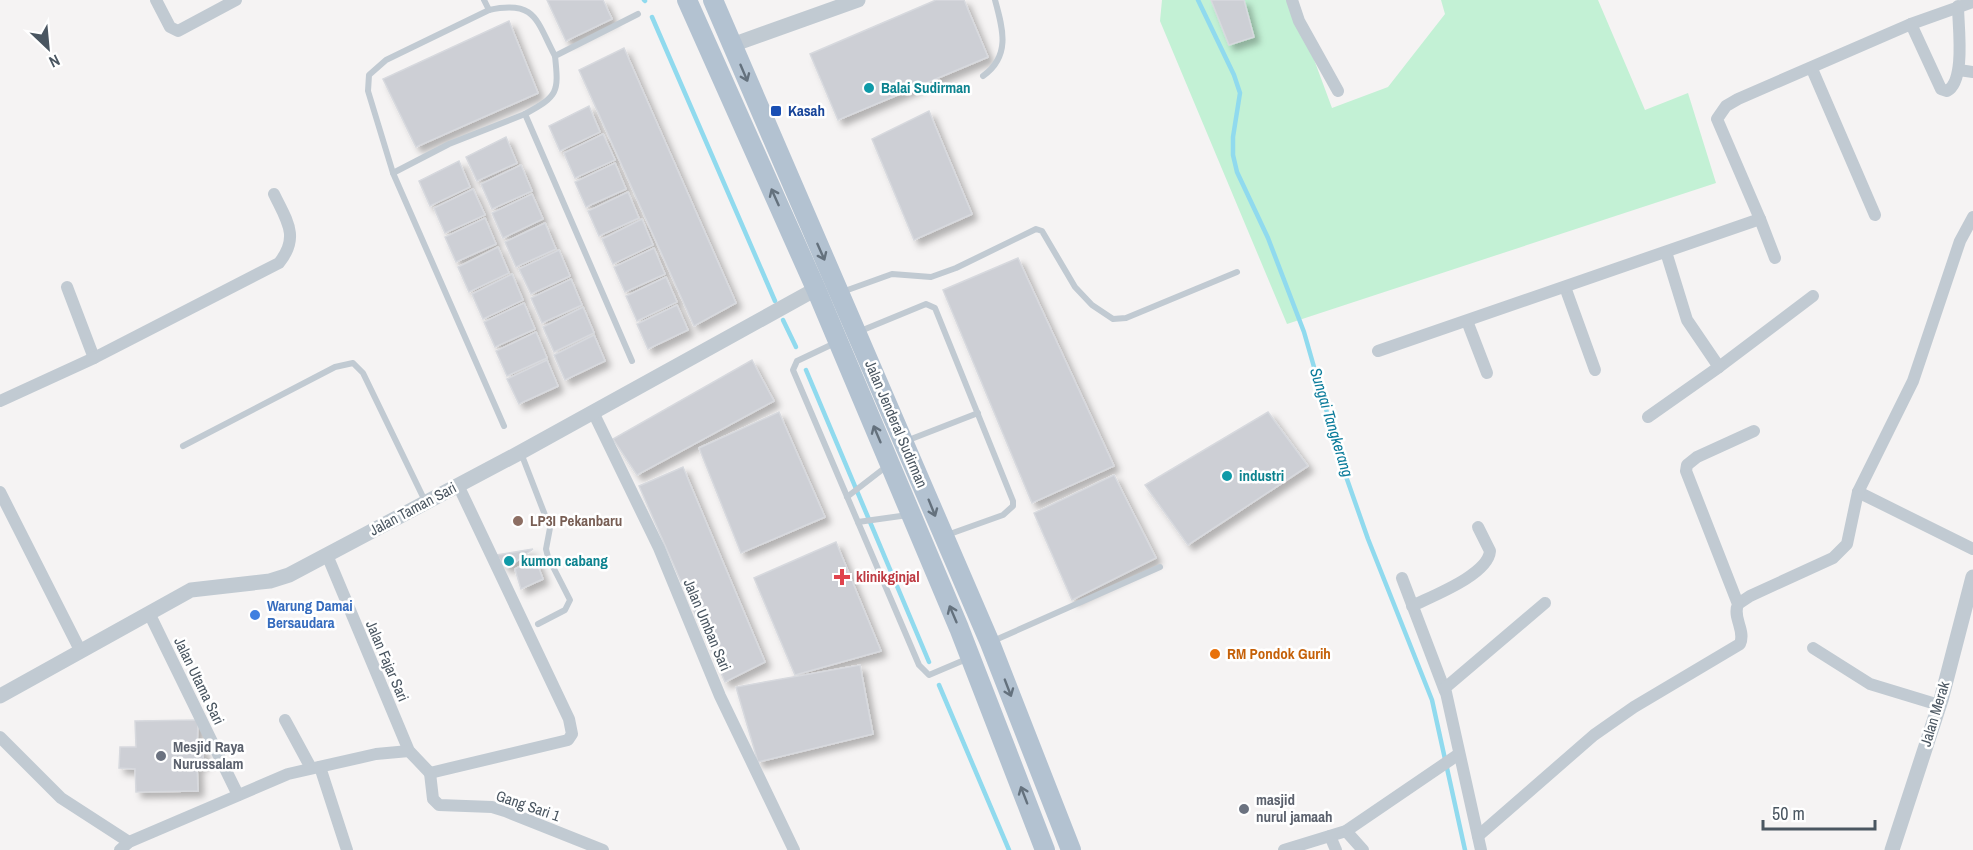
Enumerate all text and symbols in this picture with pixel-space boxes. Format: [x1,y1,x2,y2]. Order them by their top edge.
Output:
north arrow [18,18,78,78]
text: N [45,50,64,73]
one-way arrow [739,64,750,82]
place label: Balai Sudirman [881,77,971,98]
marker: Balai Sudirman [862,81,876,95]
place label: Kasah [788,100,825,121]
marker: Kasah [769,104,783,118]
one-way arrow [769,189,780,207]
one-way arrow [816,243,827,261]
street label: Jalan Jenderal Sudirman [860,357,933,491]
water label: Sungai Tangkerang [1305,365,1359,479]
one-way arrow [871,425,882,444]
place label: industri [1239,465,1284,486]
marker: industri [1220,469,1234,483]
street label: Jalan Taman Sari [366,477,460,540]
one-way arrow [927,499,938,517]
place label: LP3I Pekanbaru [530,510,622,531]
marker: LP3I Pekanbaru [511,514,525,528]
place label: kumon cabang [521,550,608,571]
marker: kumon cabang [502,554,516,568]
place label: klinikginjal [856,566,920,587]
marker: klinikginjal [833,568,851,586]
street label: Jalan Umban Sari [679,575,736,674]
place label: Warung Damai Bersaudara [267,595,353,633]
one-way arrow [947,605,958,623]
marker: Warung Damai Bersaudara [248,608,262,622]
street label: Jalan Fajar Sari [361,617,414,705]
street label: Jalan Utama Sari [169,633,230,728]
place label: RM Pondok Gurih [1227,643,1331,664]
marker: RM Pondok Gurih [1208,647,1222,661]
one-way arrow [1003,678,1014,697]
street label: Jalan Merak [1915,678,1955,749]
place label: Mesjid Raya Nurussalam [173,736,244,774]
marker: Mesjid Raya Nurussalam [154,749,168,763]
street label: Gang Sari 1 [493,785,563,826]
one-way arrow [1018,787,1029,805]
place label: masjid nurul jamaah [1256,789,1333,827]
scale bar [1763,793,1876,831]
text: 50 m [1772,801,1805,826]
marker: masjid nurul jamaah [1237,802,1251,816]

